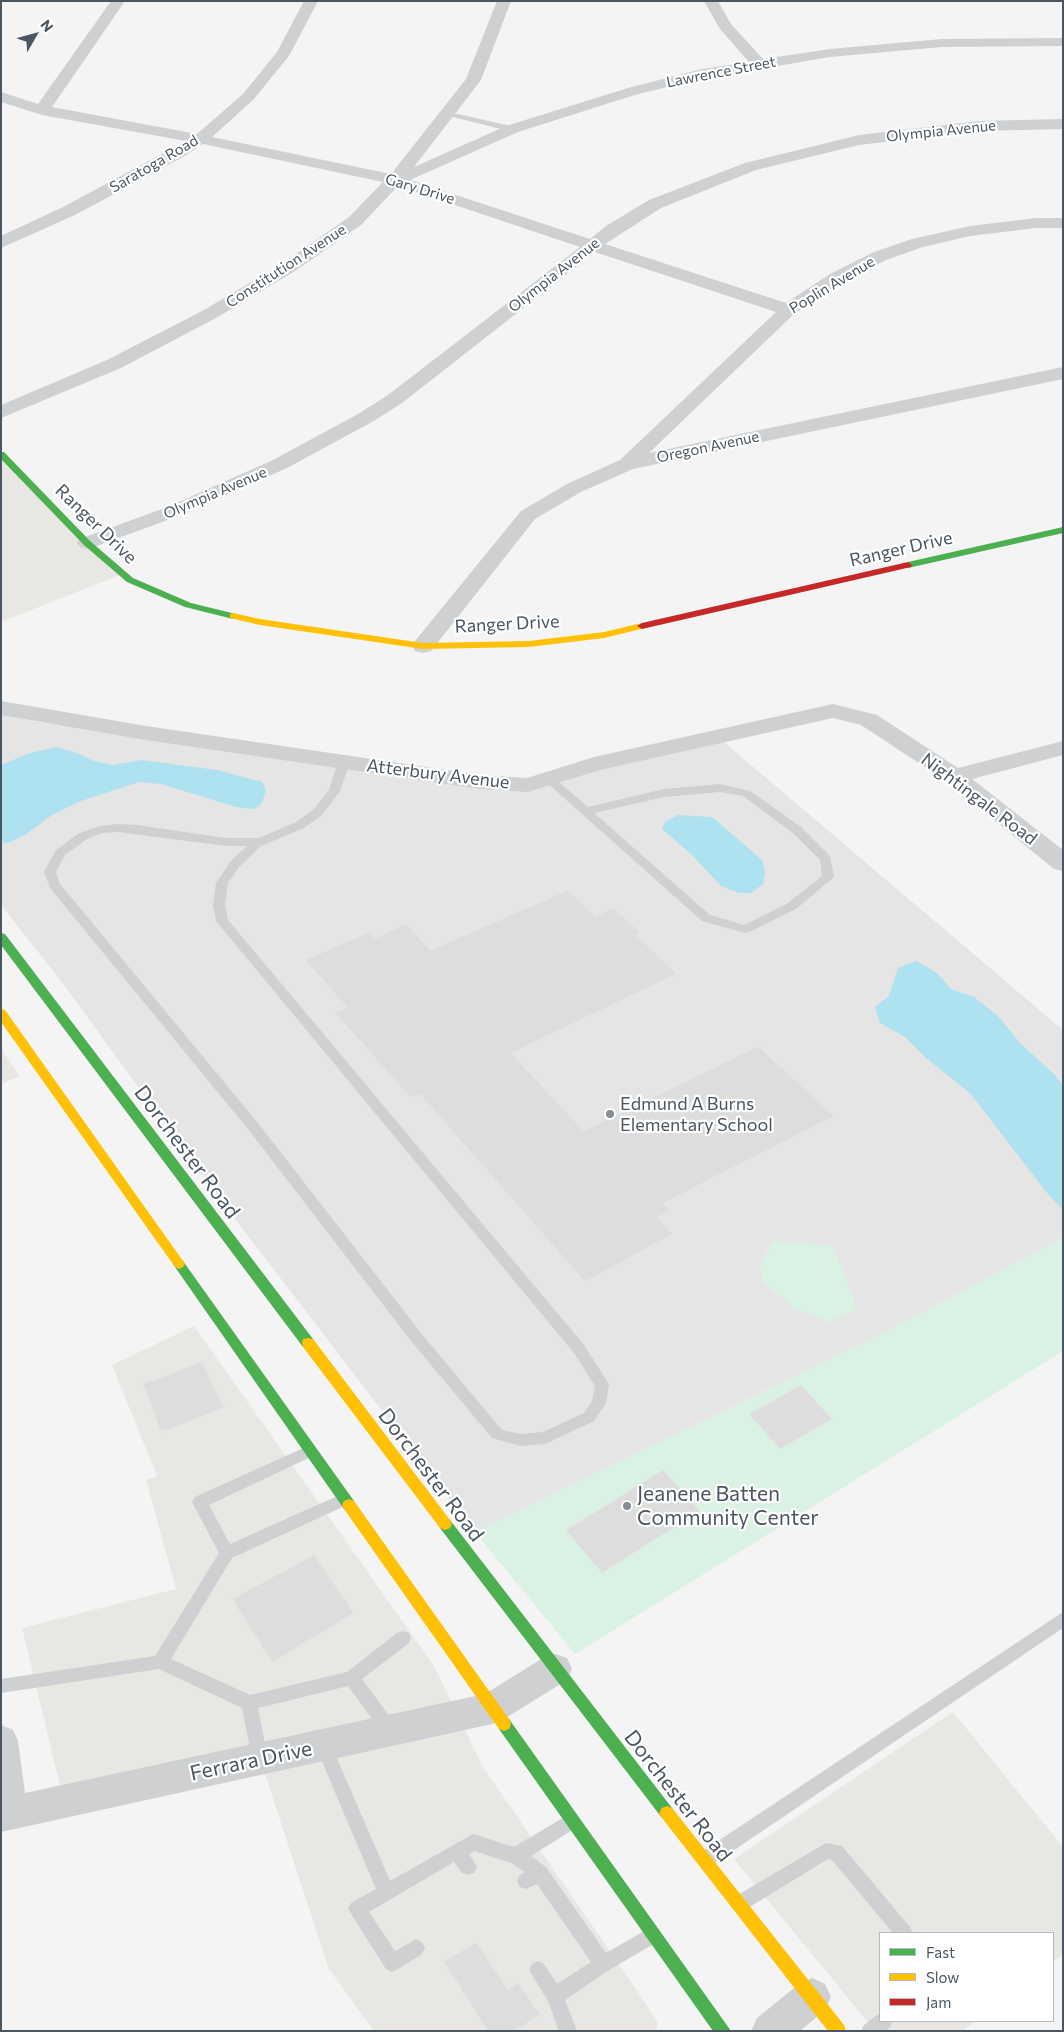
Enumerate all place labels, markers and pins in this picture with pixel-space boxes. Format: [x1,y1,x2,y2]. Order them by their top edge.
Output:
place label: Edmund A Burns Elementary School [620,1093,773,1136]
marker: Edmund A Burns Elementary School [604,1108,616,1120]
place label: Jeanene Batten Community Center [637,1481,819,1531]
marker: Jeanene Batten Community Center [621,1500,633,1512]

